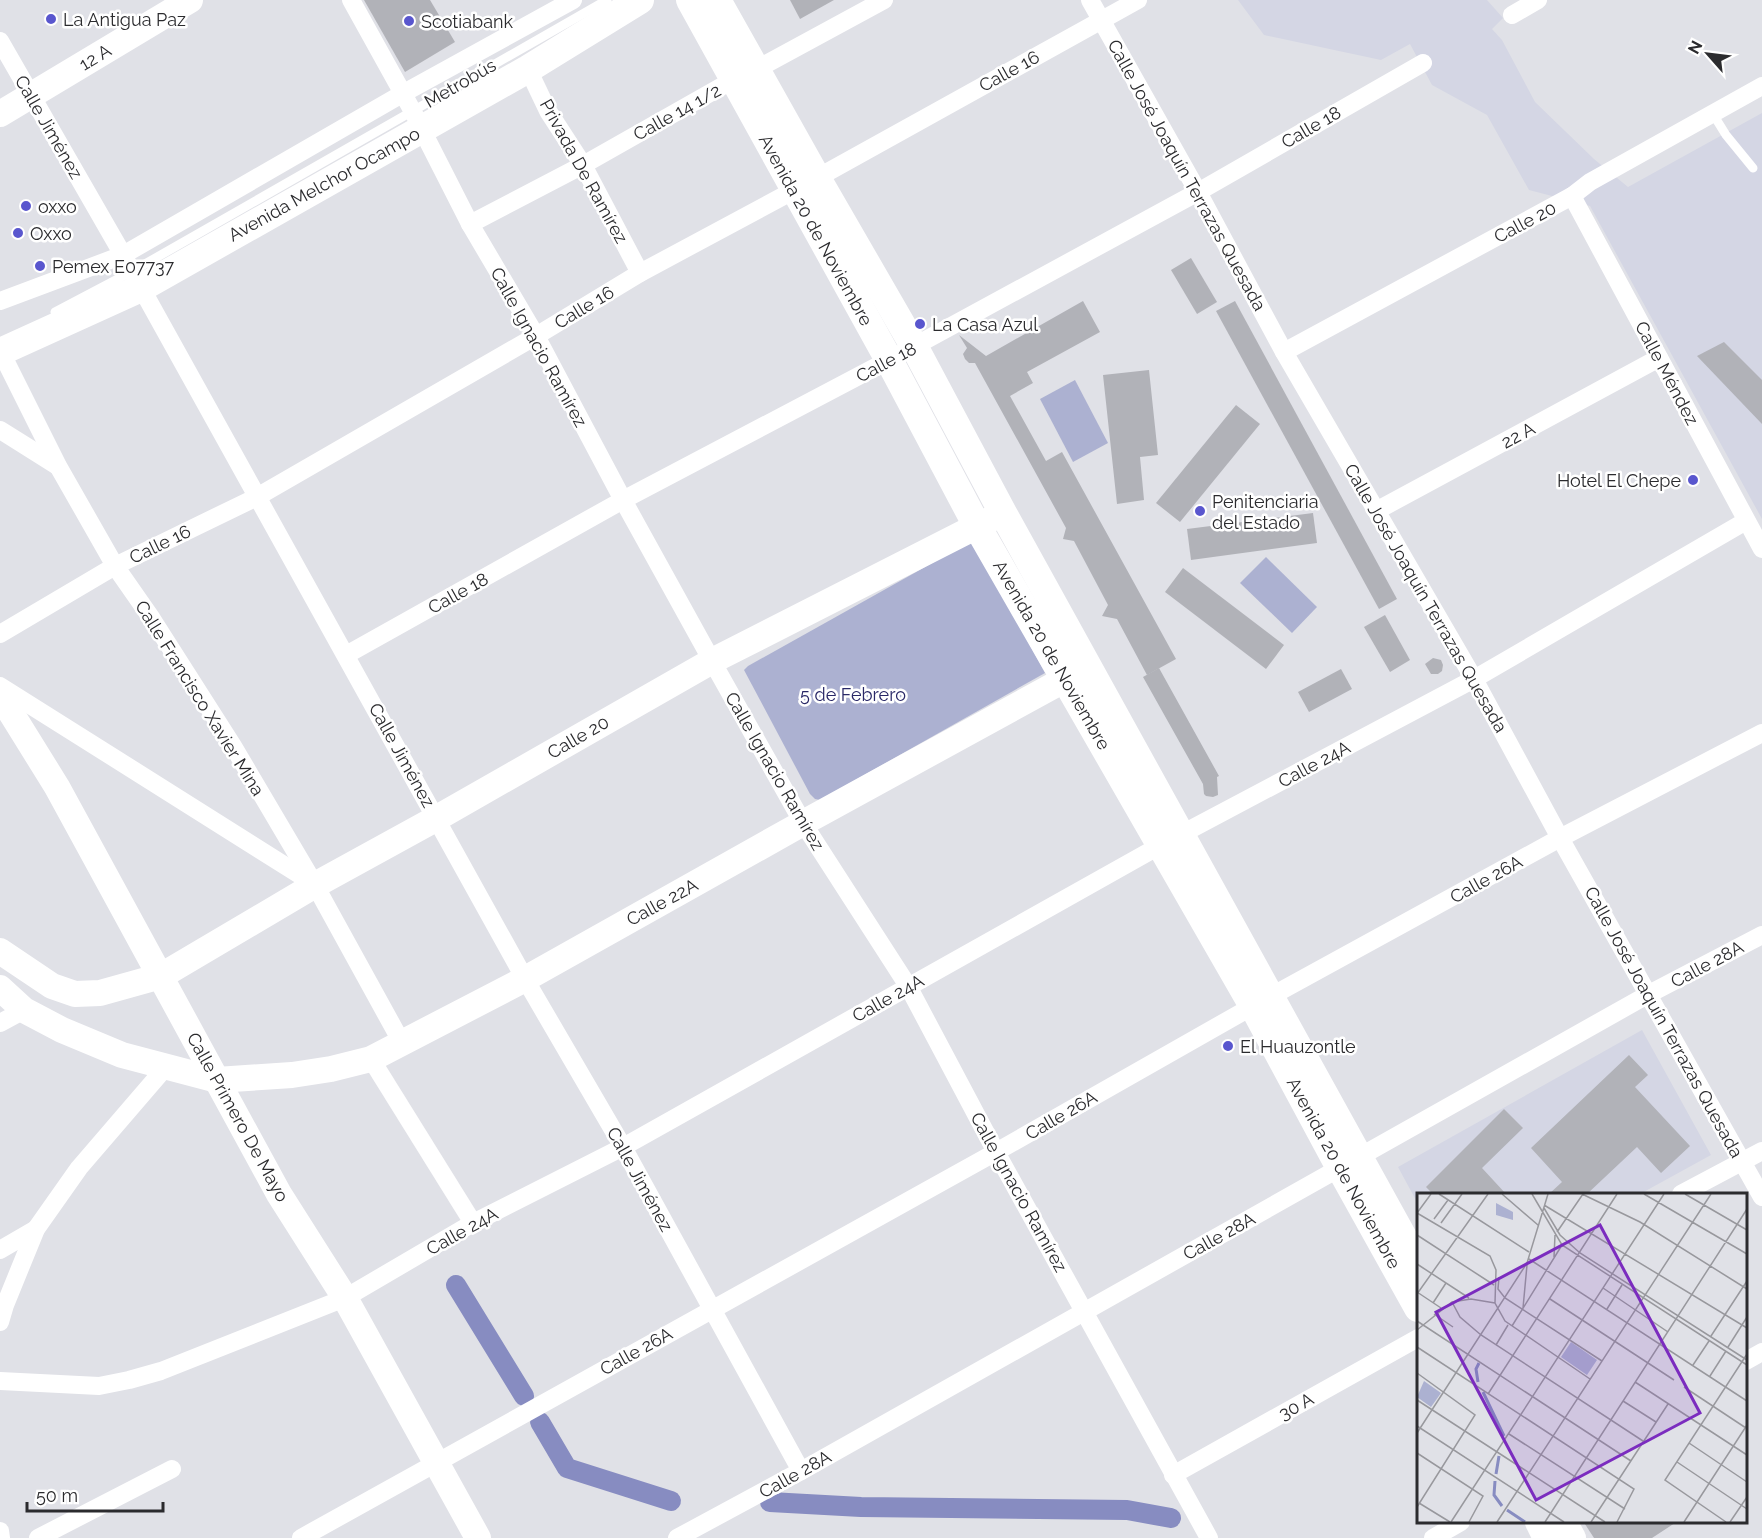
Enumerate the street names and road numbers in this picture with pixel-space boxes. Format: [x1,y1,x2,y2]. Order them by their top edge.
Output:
street label: Calle José Joaquín Terrazas Quesada [1103,36,1271,314]
street label: 12 A [75,39,115,75]
street label: Calle 16 [975,46,1043,96]
street label: Metrobús [420,54,500,112]
street label: Calle Jiménez [11,71,87,183]
street label: Calle 14 1/2 [630,79,724,145]
street label: Privada De Ramírez [536,95,632,247]
street label: Calle 18 [1277,102,1345,152]
street label: Avenida Melchor Ocampo [225,122,424,245]
street label: Avenida 20 de Noviembre [755,131,878,330]
street label: Calle 20 [1490,197,1560,247]
street label: Calle Ignacio Ramírez [486,264,592,431]
street label: Calle 16 [550,281,618,333]
street label: Calle Méndez [1631,318,1703,429]
street label: Calle 18 [852,337,920,387]
street label: 22 A [1498,418,1538,452]
street label: Calle José Joaquín Terrazas Quesada [1340,460,1512,736]
street label: Calle 16 [126,520,194,568]
street label: Avenida 20 de Noviembre [989,557,1115,754]
street label: Calle 18 [424,568,492,618]
street label: Calle Francisco Xavier Mina [131,596,269,800]
street label: Calle Ignacio Ramírez [721,688,829,854]
street label: Calle Jiménez [365,699,439,811]
street label: Calle 20 [544,711,612,763]
street label: Calle 24A [1274,736,1354,792]
street label: Calle 26A [1446,851,1526,907]
street label: Calle 22A [623,874,701,930]
street label: Calle José Joaquín Terrazas Quesada [1580,883,1748,1161]
street label: Calle 28A [1667,936,1747,992]
street label: Calle 24A [849,970,927,1026]
street label: Calle Primero De Mayo [183,1029,293,1206]
street label: Avenida 20 de Noviembre [1283,1074,1406,1273]
street label: Calle 26A [1021,1086,1101,1144]
street label: Calle Ignacio Ramírez [966,1109,1072,1276]
street label: Calle Jiménez [603,1123,677,1235]
street label: Calle 24A [423,1203,501,1259]
street label: Calle 28A [1179,1208,1259,1264]
street label: Calle 26A [596,1323,676,1379]
street label: 30 A [1275,1388,1317,1424]
street label: Calle 28A [755,1446,835,1502]

